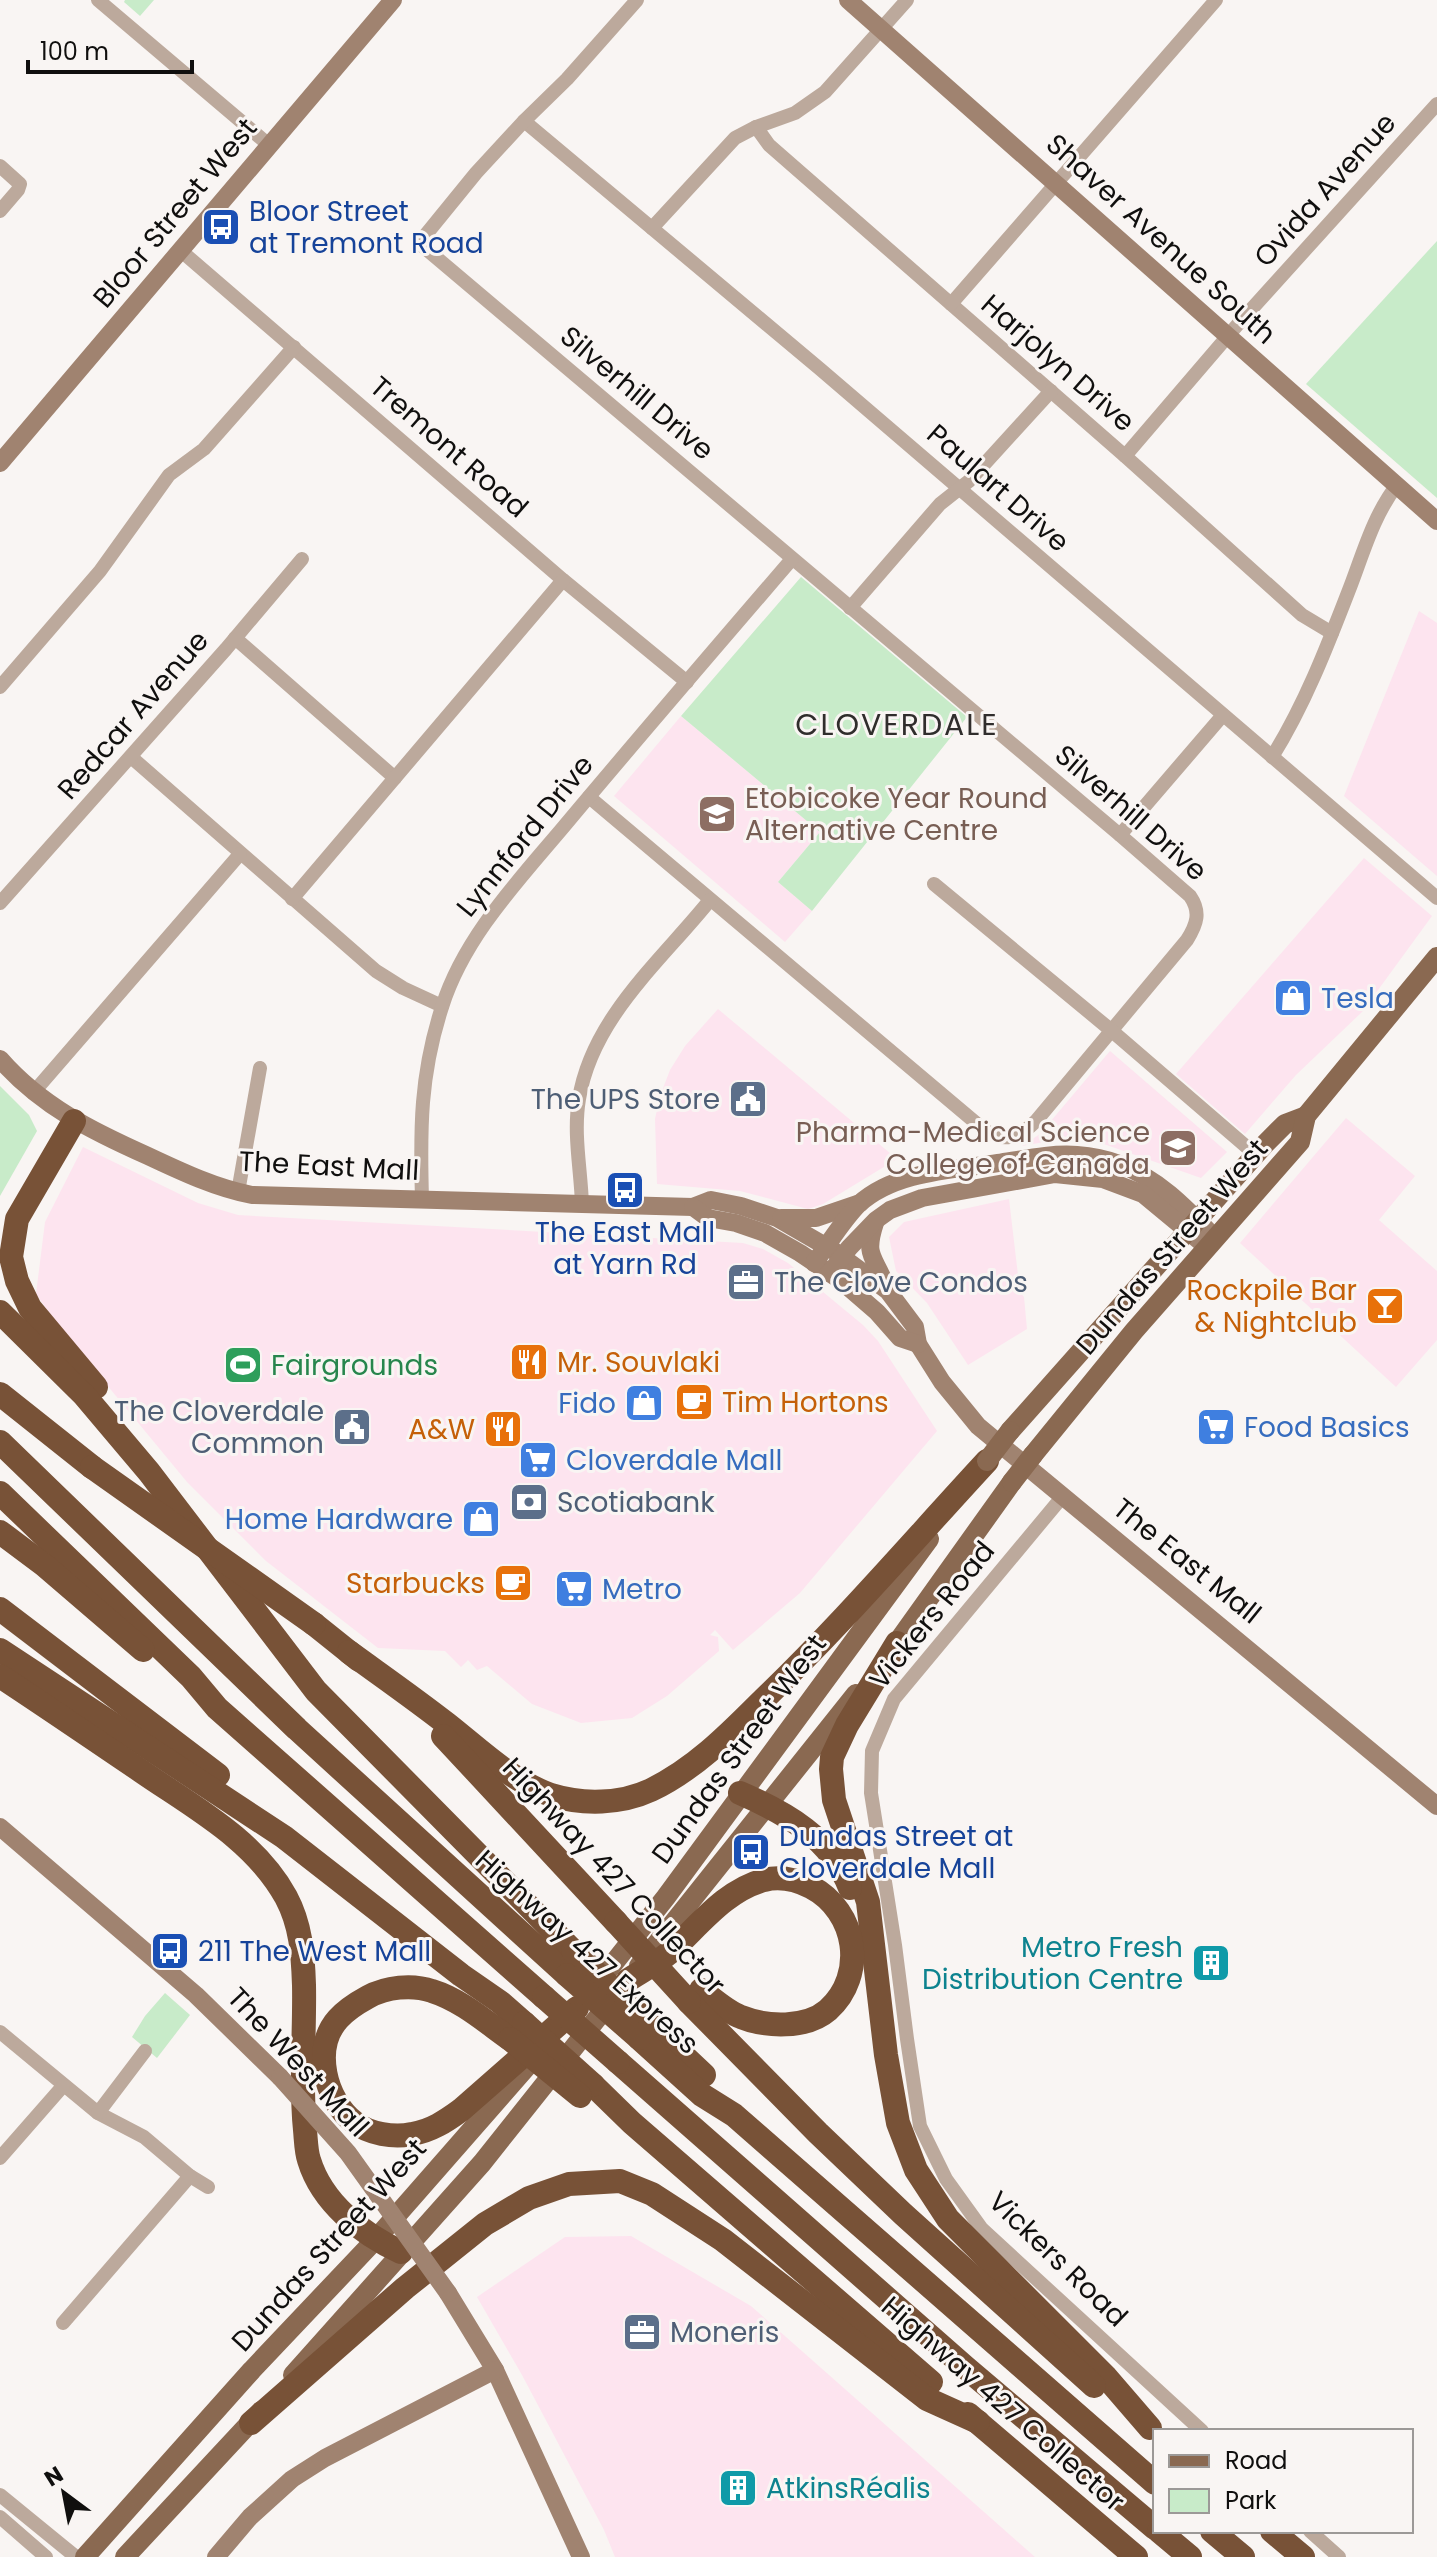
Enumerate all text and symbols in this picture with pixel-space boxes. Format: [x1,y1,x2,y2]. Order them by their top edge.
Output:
scale bar [28,24,192,74]
text: 100 m [40,35,109,68]
street label: Ovida Avenue [1245,104,1405,276]
street label: Bloor Street West [84,110,266,316]
street label: Shaver Avenue South [1037,125,1285,353]
place label: Bloor Street at Tremont Road [249,192,484,263]
bus stop icon: Bloor Street at Tremont Road [200,206,242,248]
street label: Harjolyn Drive [973,285,1143,441]
street label: Silverhill Drive [552,317,722,469]
street label: Tremont Road [361,367,537,527]
street label: Paulart Drive [918,415,1078,561]
street label: Redcar Avenue [49,622,217,808]
district label: CLOVERDALE [795,703,999,746]
street label: Silverhill Drive [1047,736,1215,890]
street label: Lynnford Drive [448,747,602,925]
place label: Etobicoke Year Round Alternative Centre [745,779,1048,850]
school or university icon: Etobicoke Year Round Alternative Centre [696,793,738,835]
shop icon: Tesla [1272,977,1314,1019]
place label: Tesla [1321,979,1394,1018]
public building icon: The UPS Store [727,1078,769,1120]
place label: The UPS Store [531,1080,720,1119]
place label: Pharma-Medical Science College of Canada [796,1113,1150,1184]
school or university icon: Pharma-Medical Science College of Canada [1157,1127,1199,1169]
street label: Dundas Street West [1067,1131,1277,1363]
street label: The East Mall [238,1142,420,1190]
bus stop icon: The East Mall at Yarn Rd [604,1169,646,1211]
place label: The East Mall at Yarn Rd [535,1213,715,1284]
office icon: The Clove Condos [725,1261,767,1303]
place label: The Clove Condos [774,1263,1028,1302]
place label: Rockpile Bar & Nightclub [1187,1271,1357,1342]
bar icon: Rockpile Bar & Nightclub [1364,1285,1406,1327]
restaurant icon: Mr. Souvlaki [508,1341,550,1383]
place label: Mr. Souvlaki [557,1343,720,1382]
sports icon: Fairgrounds [222,1344,264,1386]
place label: Fairgrounds [271,1346,438,1385]
cafe icon: Tim Hortons [673,1381,715,1423]
shop icon: Fido [623,1382,665,1424]
place label: Tim Hortons [722,1383,889,1422]
place label: Fido [558,1384,616,1423]
place label: The Cloverdale Common [114,1392,324,1463]
public building icon: The Cloverdale Common [331,1406,373,1448]
supermarket icon: Food Basics [1195,1406,1237,1448]
restaurant icon: A&W [482,1408,524,1450]
place label: Food Basics [1244,1408,1410,1447]
place label: A&W [408,1410,475,1449]
supermarket icon: Cloverdale Mall [517,1439,559,1481]
place label: Cloverdale Mall [566,1441,782,1480]
bank icon: Scotiabank [508,1481,550,1523]
place label: Scotiabank [557,1483,715,1522]
street label: The East Mall [1105,1489,1269,1633]
shop icon: Home Hardware [460,1498,502,1540]
place label: Home Hardware [225,1500,453,1539]
street label: Vickers Road [860,1533,1004,1697]
cafe icon: Starbucks [492,1562,534,1604]
place label: Starbucks [346,1564,485,1603]
supermarket icon: Metro [553,1568,595,1610]
place label: Metro [602,1570,682,1609]
street label: Dundas Street West [643,1626,835,1872]
street label: Highway 427 Collector [494,1749,734,2003]
place label: Dundas Street at Cloverdale Mall [779,1817,1013,1888]
bus stop icon: Dundas Street at Cloverdale Mall [730,1831,772,1873]
street label: Highway 427 Express [467,1841,707,2063]
place label: Metro Fresh Distribution Centre [922,1928,1183,1999]
bus stop icon: 211 The West Mall [149,1930,191,1972]
place label: 211 The West Mall [198,1932,431,1971]
building icon: Metro Fresh Distribution Centre [1190,1942,1232,1984]
street label: The West Mall [218,1979,378,2145]
street label: Dundas Street West [223,2130,435,2360]
street label: Vickers Road [980,2182,1136,2336]
street label: Highway 427 Collector [873,2287,1133,2521]
office icon: Moneris [621,2311,663,2353]
place label: Moneris [670,2313,779,2352]
legend [1153,2429,1413,2533]
text: Road [1225,2444,1287,2477]
north arrow [24,2453,104,2533]
text: N [38,2459,69,2494]
building icon: AtkinsRéalis [717,2467,759,2509]
place label: AtkinsRéalis [766,2469,931,2508]
text: Park [1225,2484,1277,2517]

